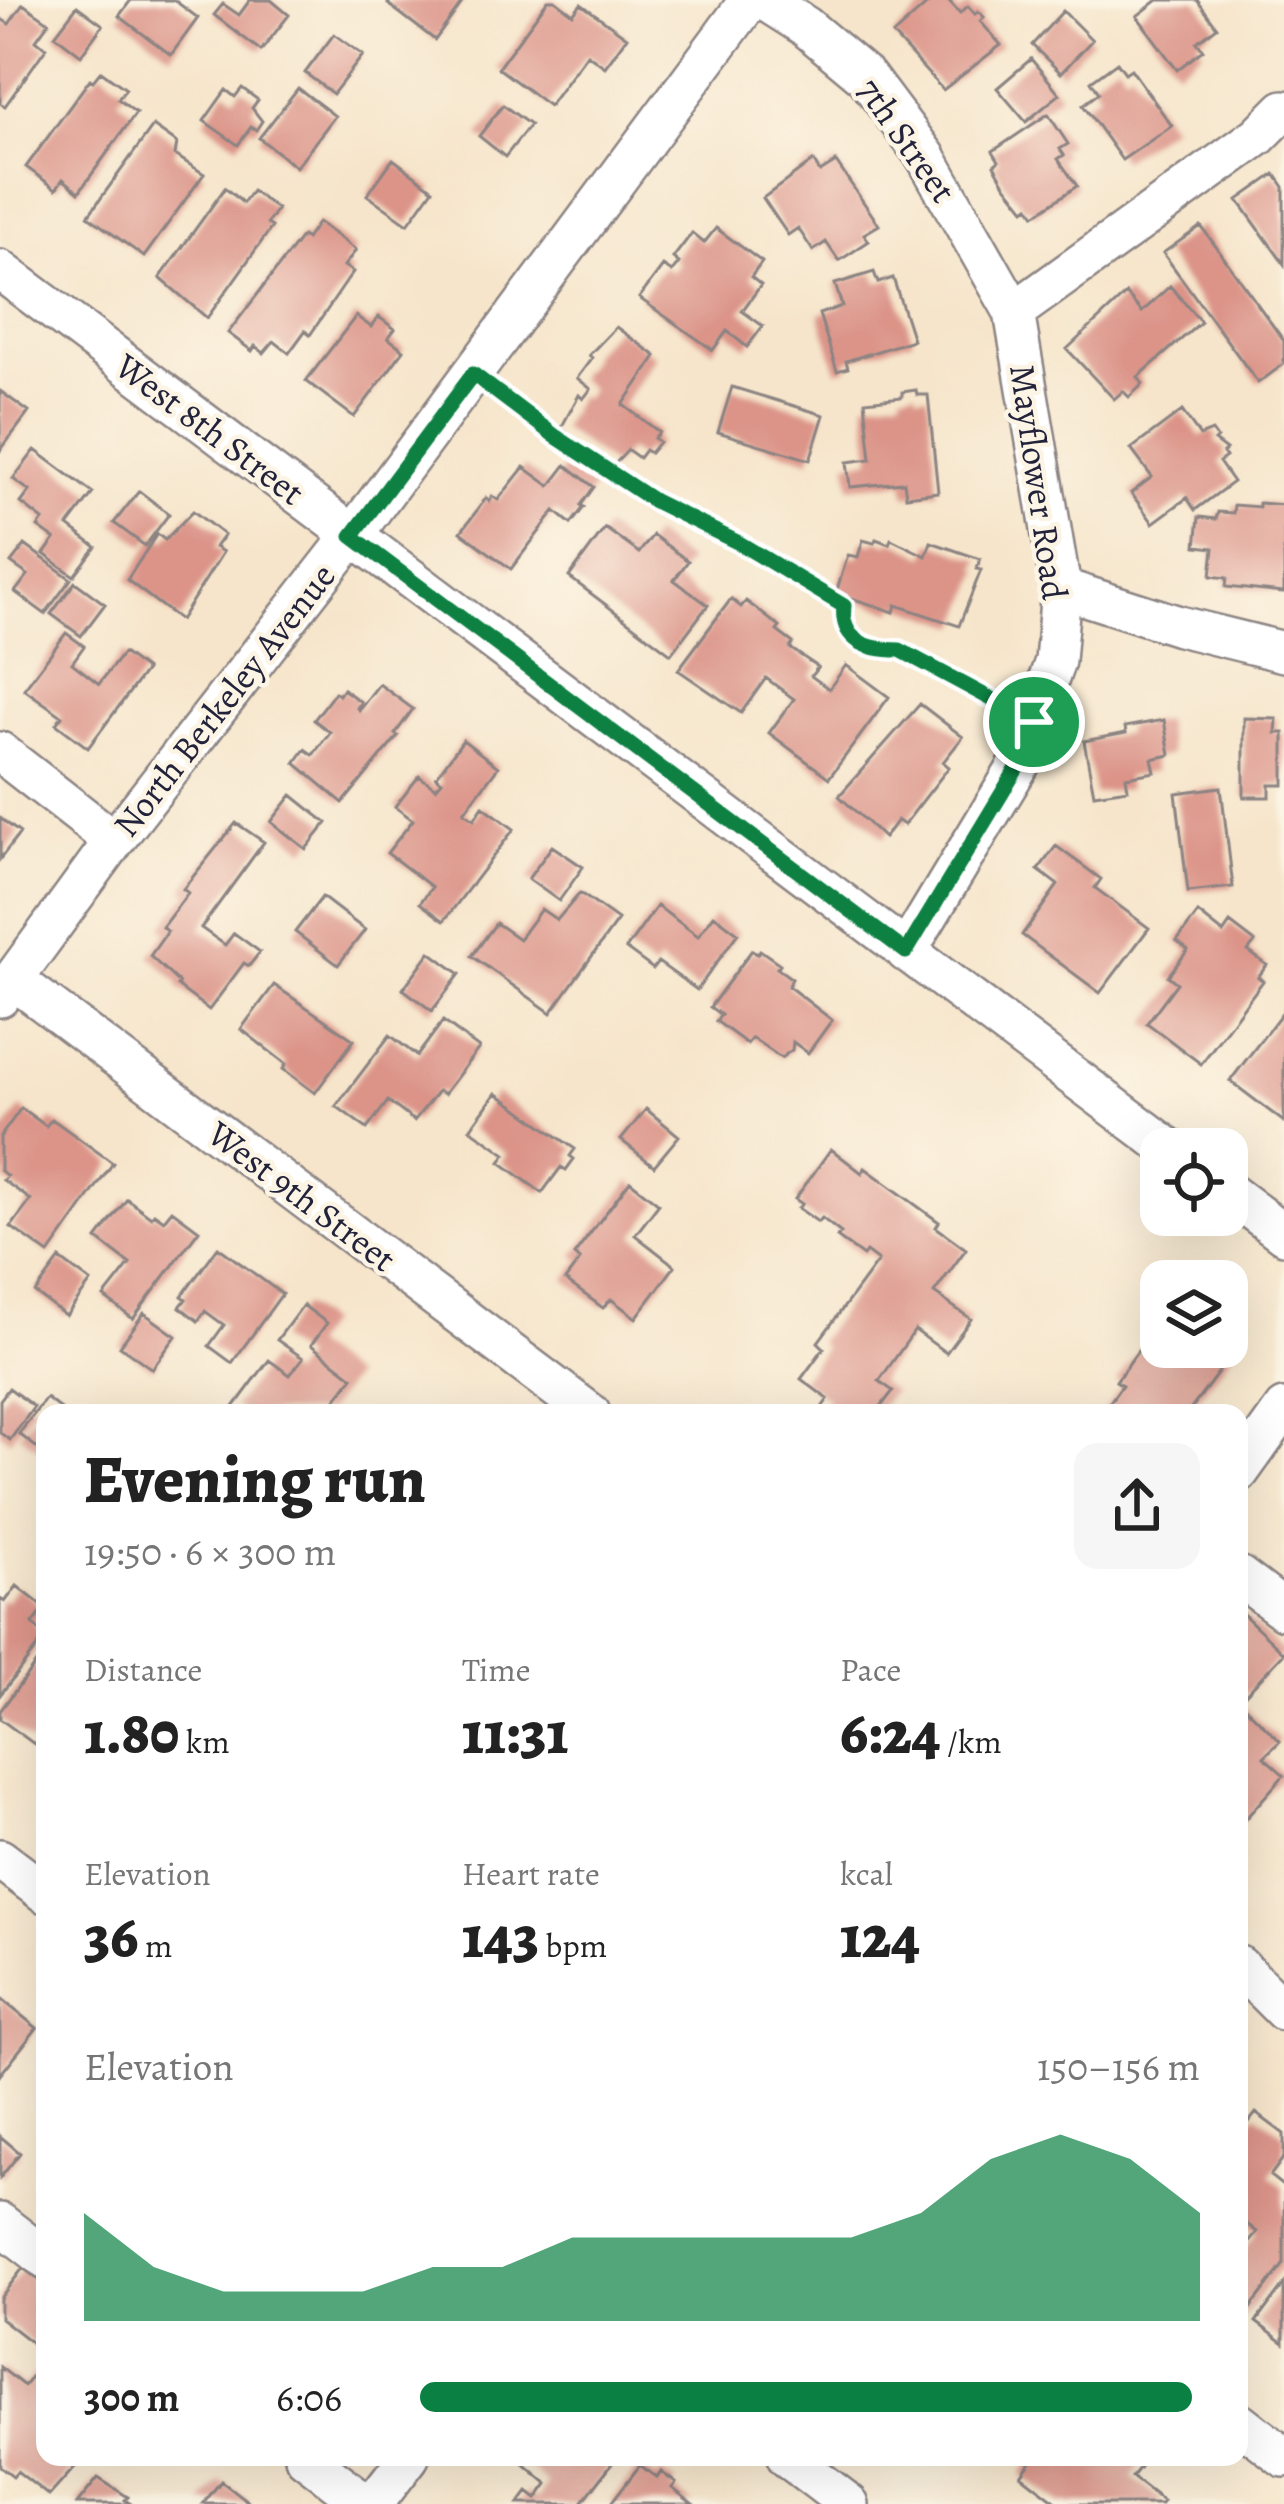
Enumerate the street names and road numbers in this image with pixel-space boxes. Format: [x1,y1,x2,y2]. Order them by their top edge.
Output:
street label: 7th Street [846,68,968,212]
street label: West 8th Street [105,341,315,516]
street label: Mayflower Road [998,361,1080,603]
street label: North Berkeley Avenue [102,553,346,847]
street label: West 9th Street [197,1109,406,1283]

